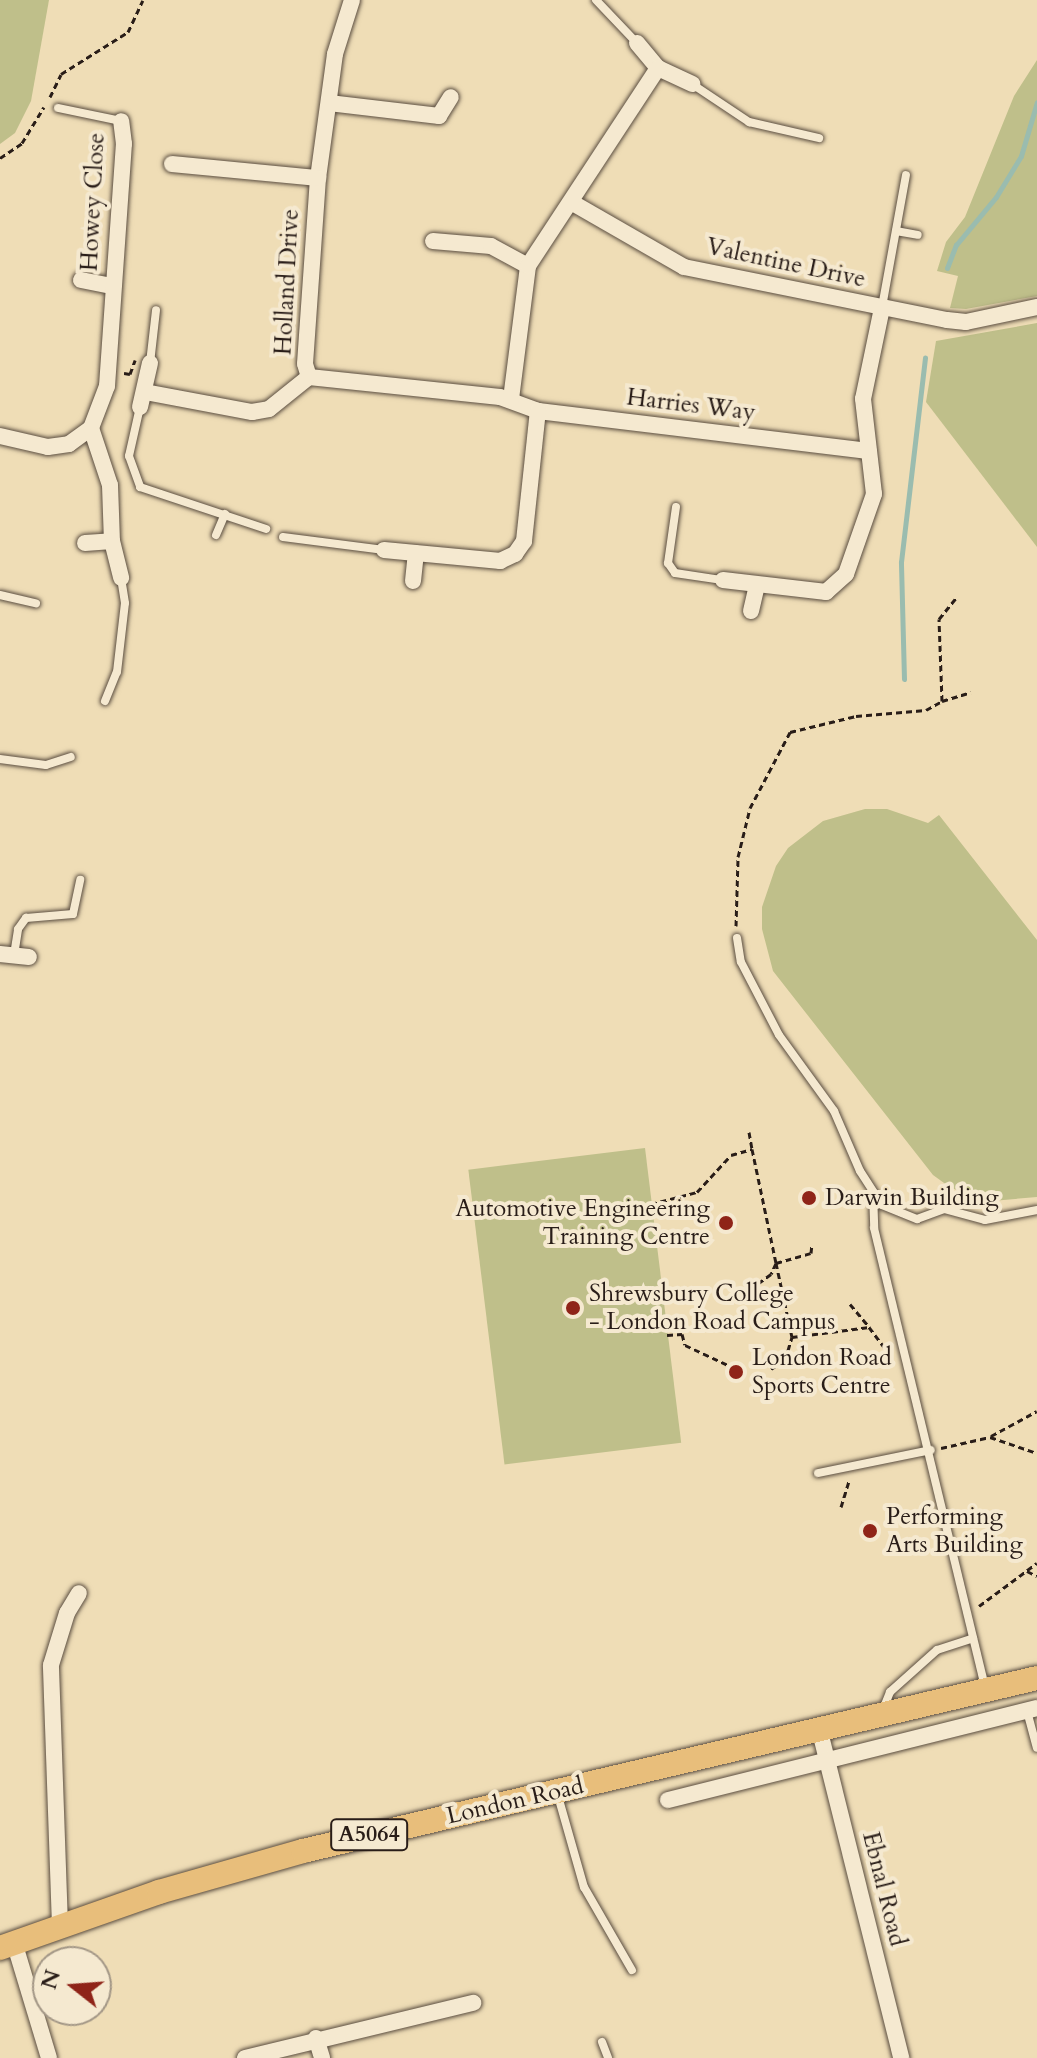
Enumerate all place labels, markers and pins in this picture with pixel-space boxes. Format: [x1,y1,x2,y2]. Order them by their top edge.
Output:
place label: Darwin Building [825,1184,999,1212]
marker: Darwin Building [800,1189,818,1207]
place label: Automotive Engineering Training Centre [455,1195,710,1251]
marker: Automotive Engineering Training Centre [717,1214,735,1232]
place label: Shrewsbury College - London Road Campus [589,1280,835,1336]
marker: Shrewsbury College - London Road Campus [564,1299,582,1317]
place label: London Road Sports Centre [752,1344,892,1400]
marker: London Road Sports Centre [727,1363,745,1381]
place label: Performing Arts Building [886,1503,1023,1559]
marker: Performing Arts Building [861,1522,879,1540]

